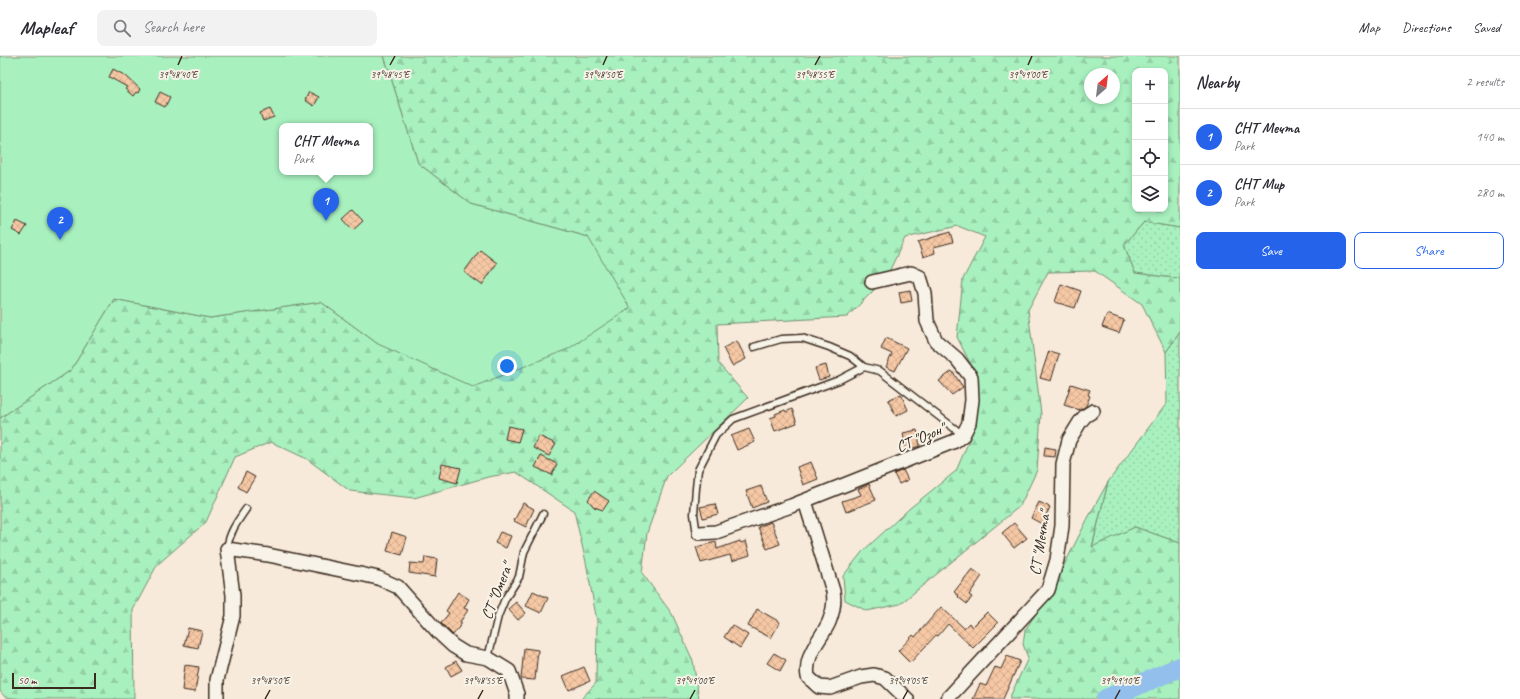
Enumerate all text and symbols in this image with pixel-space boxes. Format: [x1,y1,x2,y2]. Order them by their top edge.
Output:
search box [97,10,377,46]
text: Mapleaf [20,16,73,40]
icon: search [111,17,133,39]
text: Search here [143,18,204,37]
text: Map [1359,19,1380,36]
text: Directions [1402,19,1451,36]
text: Saved [1473,19,1500,36]
text: 39°48'40"E [159,68,199,81]
text: 39°48'45"E [371,68,411,81]
text: 39°48'50"E [584,68,624,81]
text: 39°48'55"E [796,68,836,81]
text: 39°49'00"E [1009,68,1049,81]
north arrow [1084,68,1120,104]
map controls [1132,68,1168,212]
button: + [1132,68,1168,104]
text: Nearby [1196,72,1239,93]
text: 2 results [1466,74,1504,90]
button: − [1132,104,1168,140]
text: СНТ Мечта [1234,119,1299,138]
popup [279,123,373,175]
text: 1 [1206,129,1212,145]
text: 140 m [1476,129,1504,145]
text: СНТ Мечта [293,132,359,151]
text: Park [1234,138,1255,154]
button: locate [1132,140,1168,176]
text: Park [293,151,314,167]
text: СНТ Мир [1234,175,1284,194]
button: layers [1132,176,1168,212]
text: 2 [1206,185,1212,201]
text: 280 m [1476,185,1504,201]
pin: 1 [313,188,339,221]
text: Park [1234,194,1255,210]
pin: 2 [47,207,73,240]
button: Save [1196,232,1346,269]
button: Share [1354,232,1504,269]
your location [497,356,517,376]
street label: СТ "Озон" [893,418,951,457]
street label: СТ "Мечта" [1025,506,1055,577]
street label: СТ "Омега" [477,557,518,622]
scale bar [12,671,96,690]
text: 50 m [18,673,37,687]
text: 39°48'50"E [251,674,291,687]
text: 39°48'55"E [464,674,504,687]
text: 39°49'00"E [676,674,716,687]
text: 39°49'05"E [889,674,929,687]
text: 39°49'10"E [1101,674,1141,687]

